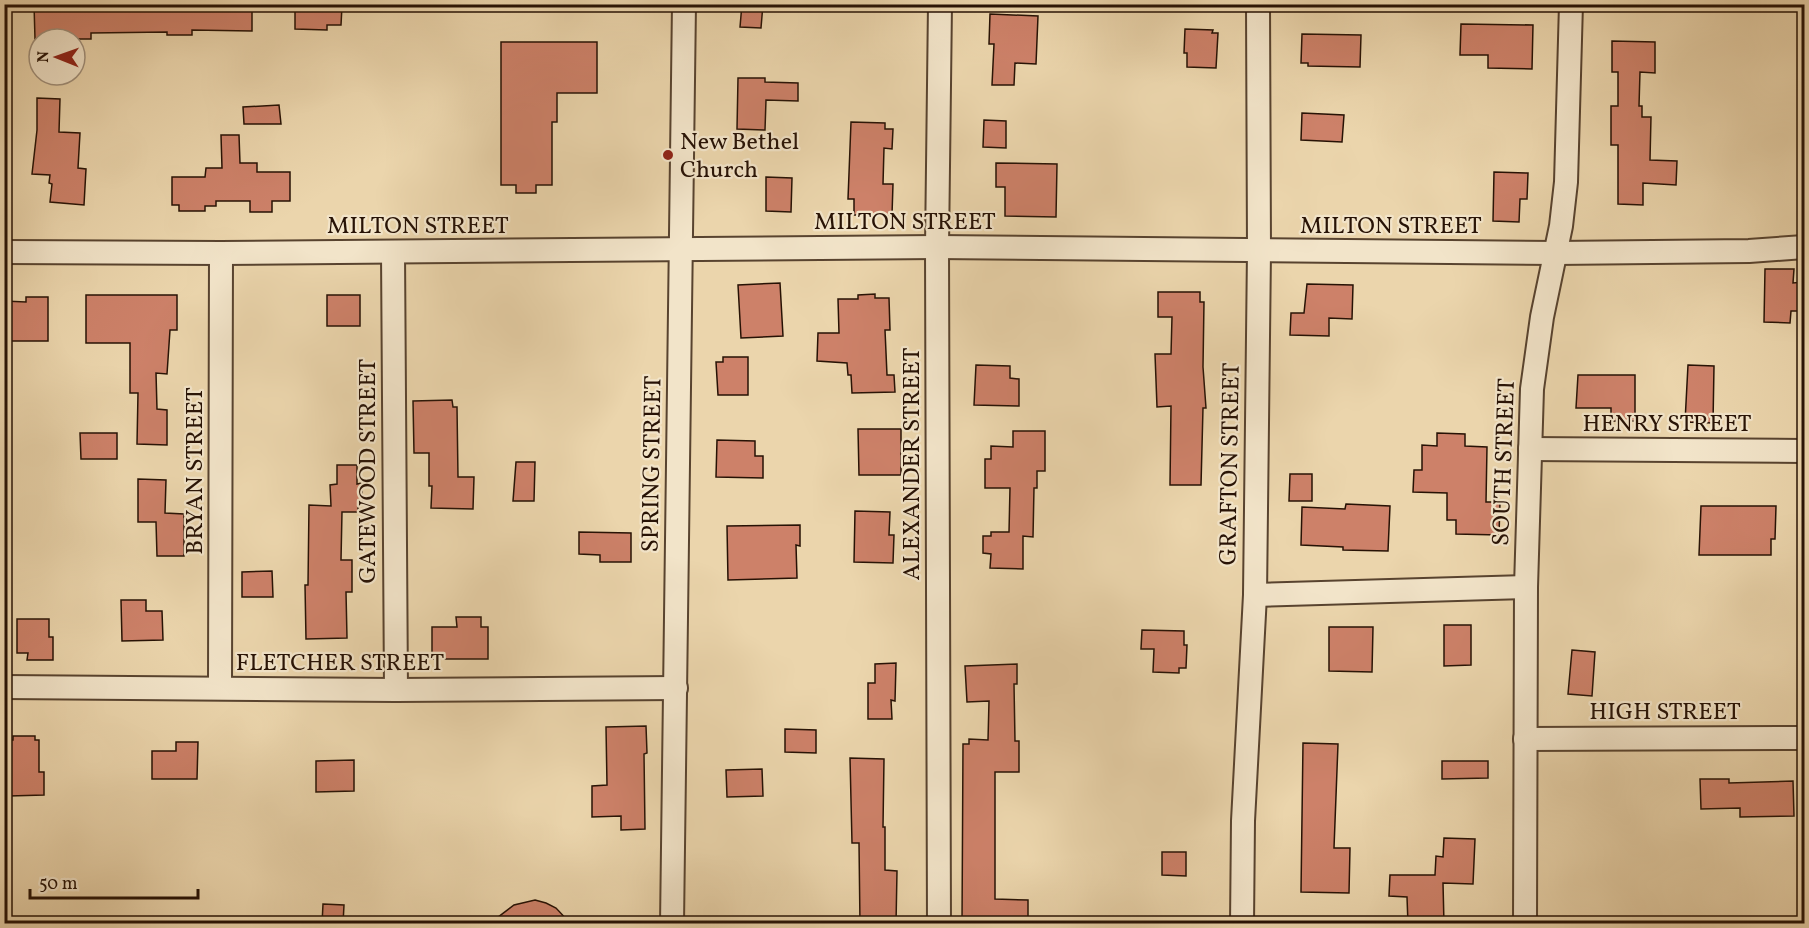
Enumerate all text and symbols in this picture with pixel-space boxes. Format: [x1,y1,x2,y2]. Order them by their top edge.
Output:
north arrow [27,27,87,87]
text: N [33,50,55,63]
place label: New Bethel Church [680,126,799,188]
marker: New Bethel Church [661,148,675,162]
street label: MILTON STREET [814,206,996,240]
street label: MILTON STREET [327,210,509,244]
street label: MILTON STREET [1300,210,1482,244]
street label: ALEXANDER STREET [896,347,930,581]
street label: GATEWOOD STREET [352,359,386,583]
street label: GRAFTON STREET [1212,362,1250,566]
street label: SPRING STREET [634,375,672,553]
street label: SOUTH STREET [1485,378,1525,547]
street label: BRYAN STREET [179,387,213,555]
street label: HENRY STREET [1582,408,1752,442]
street label: FLETCHER STREET [236,647,444,681]
street label: HIGH STREET [1589,696,1741,730]
scale bar [30,862,198,900]
text: 50 m [39,872,78,897]

